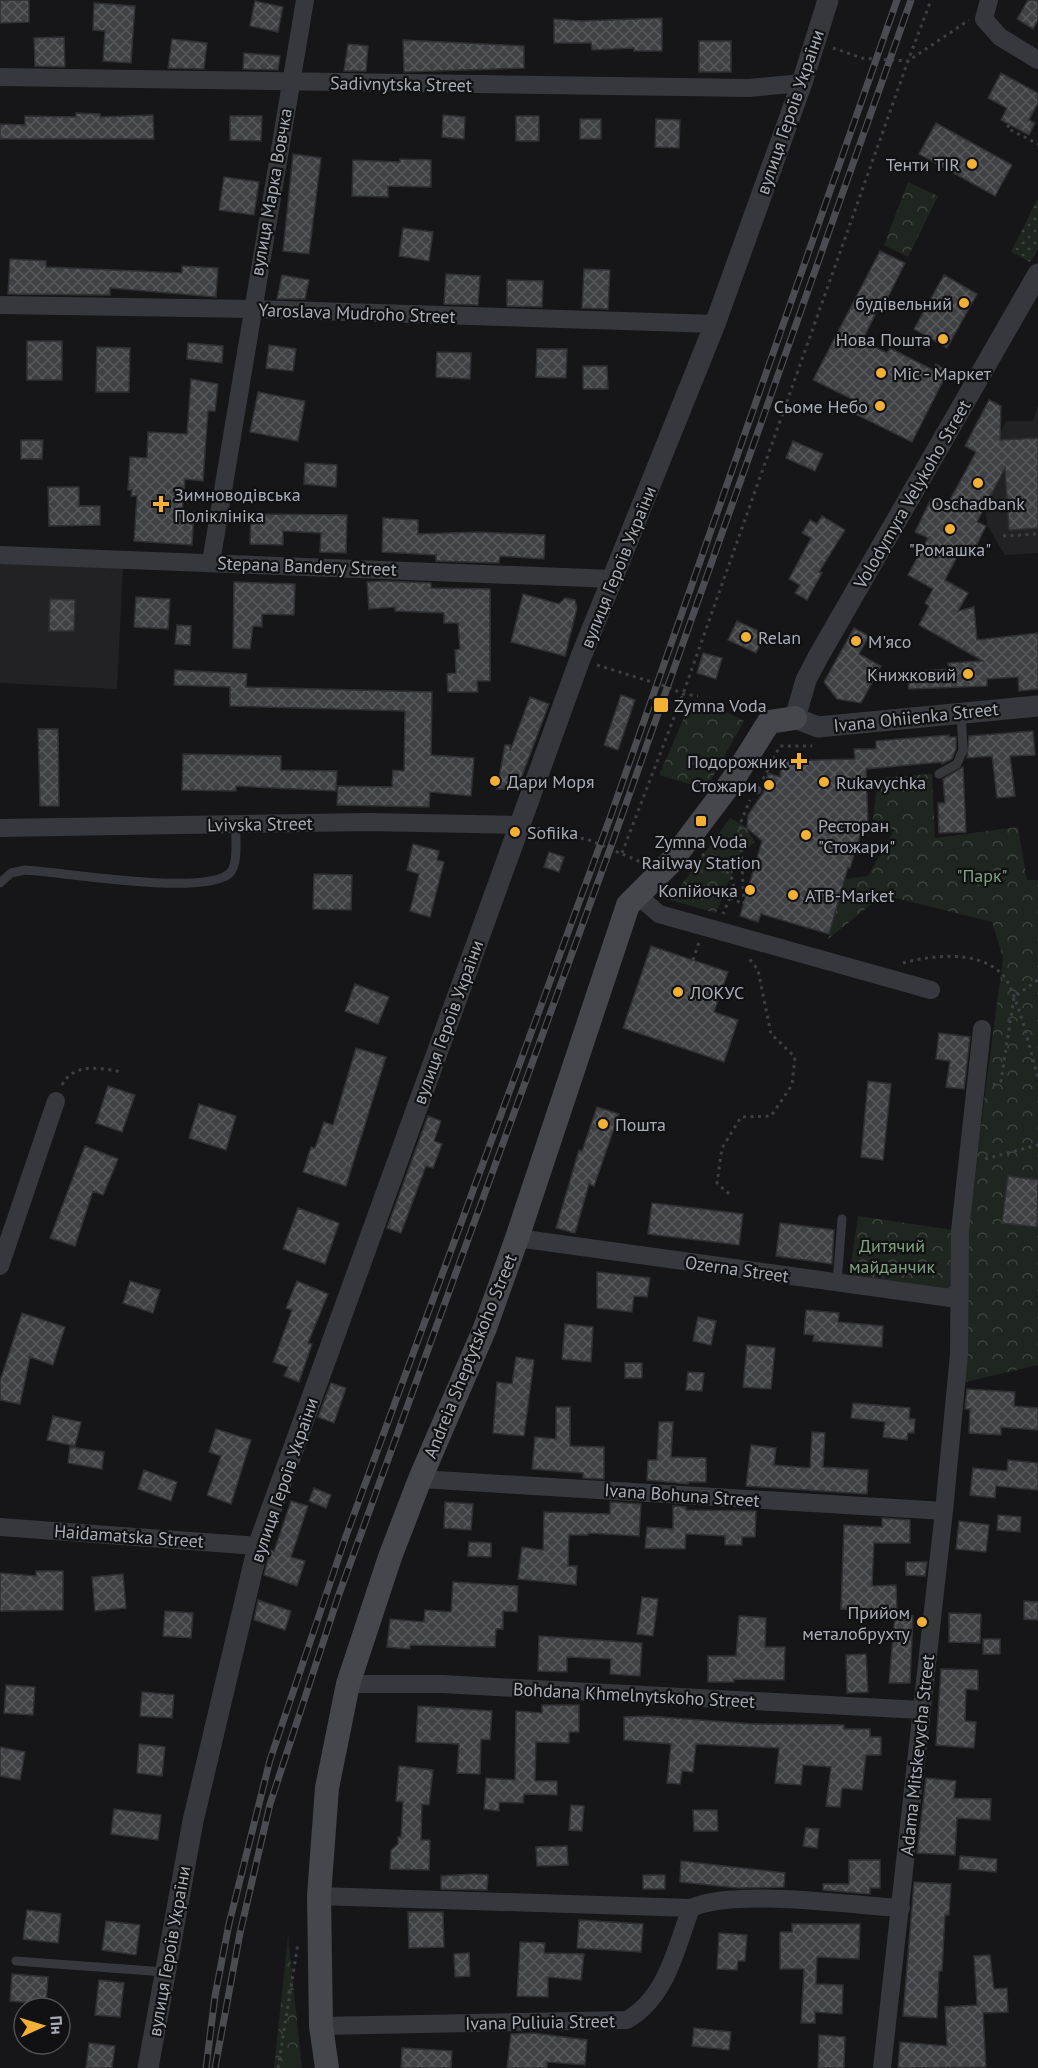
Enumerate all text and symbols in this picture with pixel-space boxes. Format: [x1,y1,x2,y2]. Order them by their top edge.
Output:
street label: вулиця Героїв України [751,27,829,197]
street label: Sadivnytska Street [330,71,472,97]
street label: вулиця Марка Вовчка [245,106,297,278]
place label: Тенти TIR [886,153,960,176]
marker: Тенти TIR [965,157,979,171]
place label: будівельний [855,292,952,315]
marker: будівельний [957,296,971,310]
street label: Yaroslava Mudroho Street [258,298,456,328]
place label: Нова Пошта [836,328,931,351]
marker: Нова Пошта [936,332,950,346]
place label: Міс - Маркет [893,362,992,385]
marker: Міс - Маркет [874,366,888,380]
place label: Сьоме Небо [774,395,868,418]
street label: Volodymyra Velykoho Street [848,395,976,593]
marker: Сьоме Небо [873,399,887,413]
marker: Oschadbank [971,476,985,490]
place label: Зимноводівська Поліклініка [174,483,301,527]
street label: вулиця Героїв України [575,483,661,651]
place label: Oschadbank [931,492,1025,515]
marker: Зимноводівська Поліклініка [152,495,170,513]
marker: "Ромашка" [943,522,957,536]
place label: "Ромашка" [909,538,991,561]
street label: Stepana Bandery Street [217,551,397,581]
place label: Relan [758,626,801,649]
marker: Relan [739,630,753,644]
place label: М'ясо [868,630,911,653]
marker: М'ясо [849,634,863,648]
place label: Книжковий [867,663,956,686]
marker: Книжковий [961,667,975,681]
place label: Zymna Voda [674,694,767,717]
marker: Zymna Voda [652,696,670,714]
street label: Ivana Ohiienka Street [832,697,1000,737]
place label: Подорожник [687,750,787,773]
marker: Подорожник [792,754,806,768]
place label: Дари Моря [507,770,595,793]
place label: Rukavychka [836,771,926,794]
marker: Дари Моря [488,774,502,788]
place label: Стожари [691,774,757,797]
marker: Rukavychka [817,775,831,789]
marker: Стожари [762,778,776,792]
street label: Lvivska Street [207,812,313,836]
marker: Zymna Voda Railway Station [694,814,708,828]
place label: Ресторан "Стожари" [818,814,895,858]
place label: Sofiika [527,821,578,844]
marker: Sofiika [508,825,522,839]
marker: Ресторан "Стожари" [799,828,813,842]
place label: Zymna Voda Railway Station [641,830,761,874]
park label: "Парк" [956,864,1008,887]
place label: Копійочка [658,879,738,902]
marker: Копійочка [743,883,757,897]
place label: ATB-Market [805,884,894,907]
marker: ATB-Market [786,888,800,902]
street label: вулиця Героїв України [408,937,488,1107]
place label: ЛОКУС [689,981,744,1004]
marker: ЛОКУС [671,985,685,999]
place label: Пошта [615,1113,666,1136]
marker: Пошта [596,1117,610,1131]
park label: Дитячий майданчик [849,1234,935,1278]
street label: Andreia Sheptytskoho Street [418,1250,522,1462]
street label: Ozerna Street [684,1250,790,1288]
street label: вулиця Героїв України [245,1395,323,1565]
street label: Ivana Bohuna Street [604,1478,760,1512]
street label: Haidamatska Street [53,1519,205,1553]
place label: Прийом металобрухту [802,1601,911,1645]
marker: Прийом металобрухту [915,1615,929,1629]
street label: Adama Mitskevycha Street [895,1653,939,1857]
street label: Bohdana Khmelnytskoho Street [512,1677,756,1713]
street label: вулиця Героїв України [143,1864,195,2038]
north arrow [12,1996,72,2056]
street label: Ivana Puliuia Street [465,2009,615,2035]
text: Пн [46,2015,68,2035]

